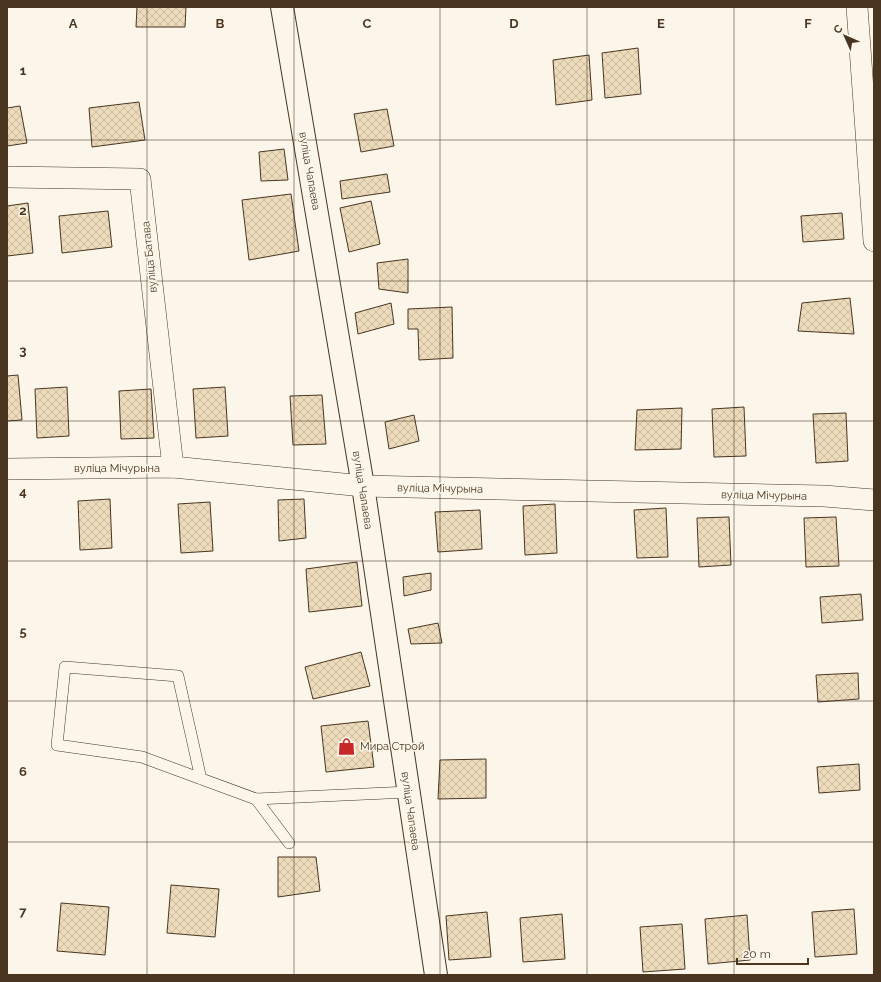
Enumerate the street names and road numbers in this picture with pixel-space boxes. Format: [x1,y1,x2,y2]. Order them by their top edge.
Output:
street label: вуліца Чапаева [296,131,323,211]
street label: вуліца Батава [139,221,160,293]
street label: вуліца Чапаева [350,450,375,530]
street label: вуліца Мічурына [74,462,160,475]
street label: вуліца Мічурына [397,481,483,496]
street label: вуліца Мічурына [721,488,807,503]
street label: вуліца Чапаева [399,771,422,851]

